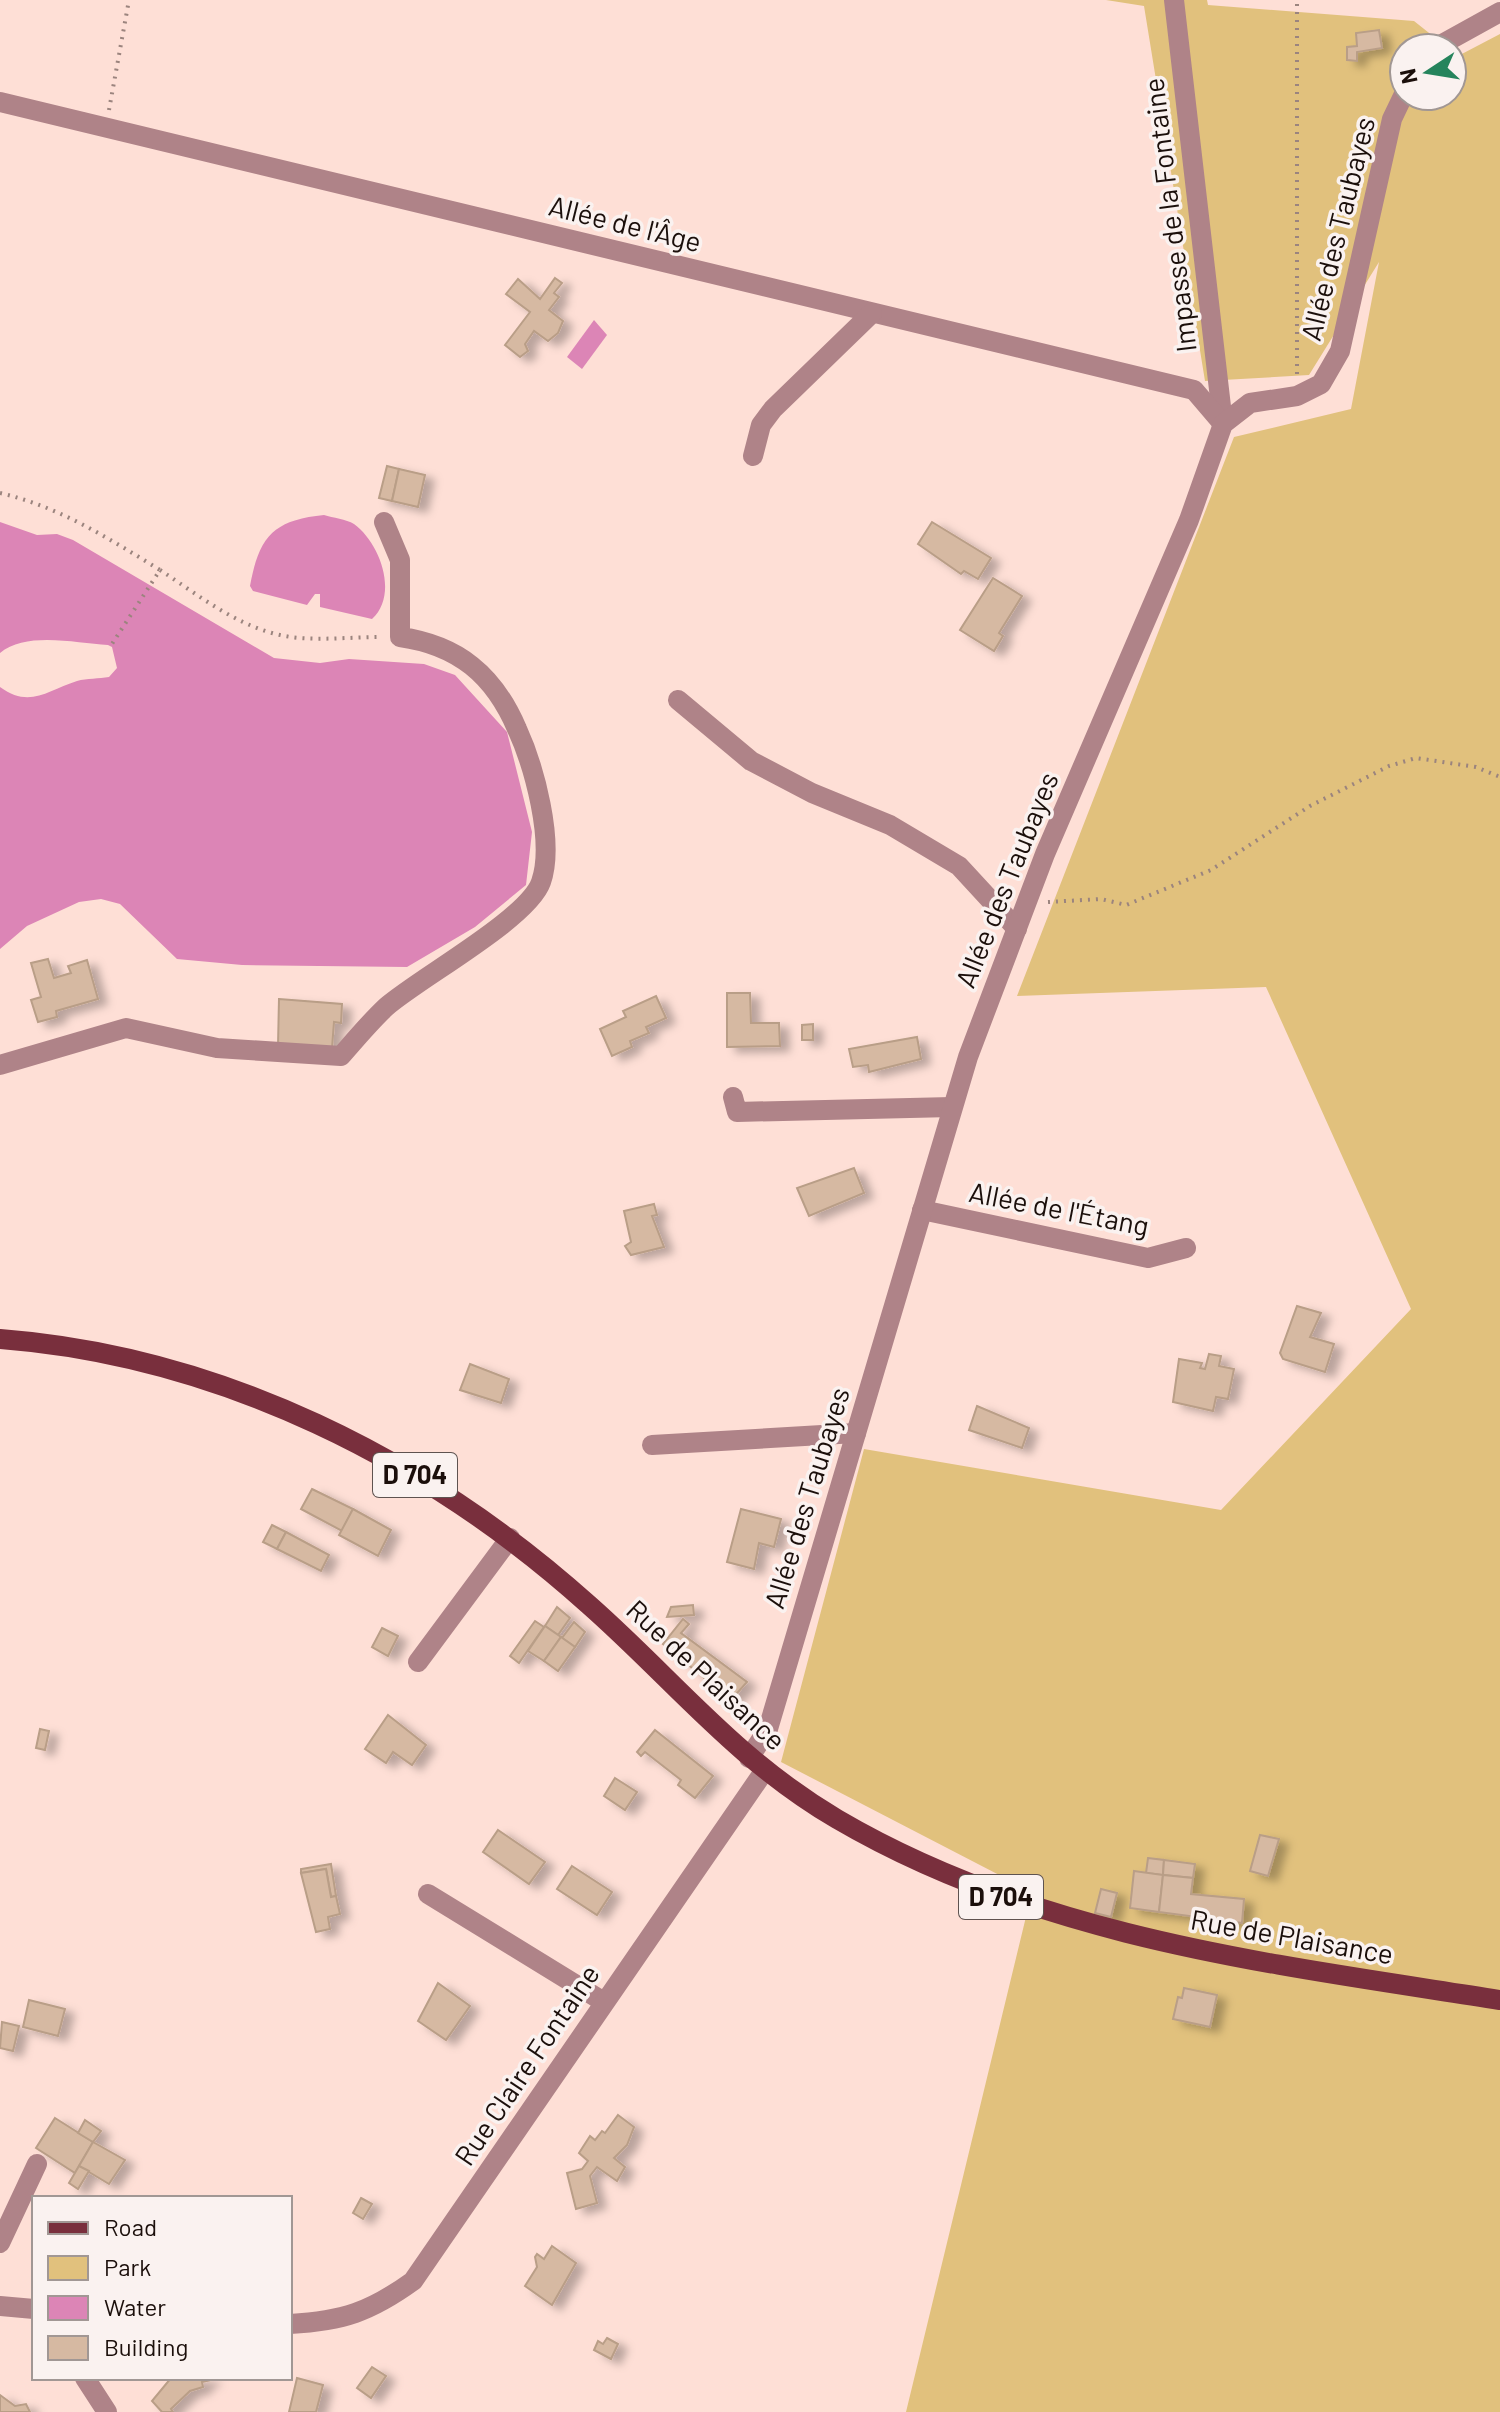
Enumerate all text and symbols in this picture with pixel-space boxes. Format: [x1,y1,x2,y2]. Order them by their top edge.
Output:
north arrow [1388,32,1468,112]
text: N [1393,67,1422,86]
street label: Impasse de la Fontaine [1135,76,1203,354]
street label: Allée des Taubayes [1293,113,1381,344]
street label: Allée de l'Âge [545,188,705,258]
street label: Allée des Taubayes [947,767,1065,992]
street label: Allée de l'Étang [966,1174,1152,1242]
street label: Allée des Taubayes [756,1383,856,1612]
road number: D 704 [373,1453,457,1497]
street label: Rue de Plaisance [620,1592,793,1757]
road number: D 704 [959,1875,1043,1919]
street label: Rue de Plaisance [1188,1901,1396,1971]
street label: Rue Claire Fontaine [446,1958,606,2171]
legend [32,2196,292,2380]
text: Road [104,2212,157,2241]
text: Park [104,2252,151,2281]
text: Water [104,2292,166,2321]
text: Building [104,2332,188,2361]

